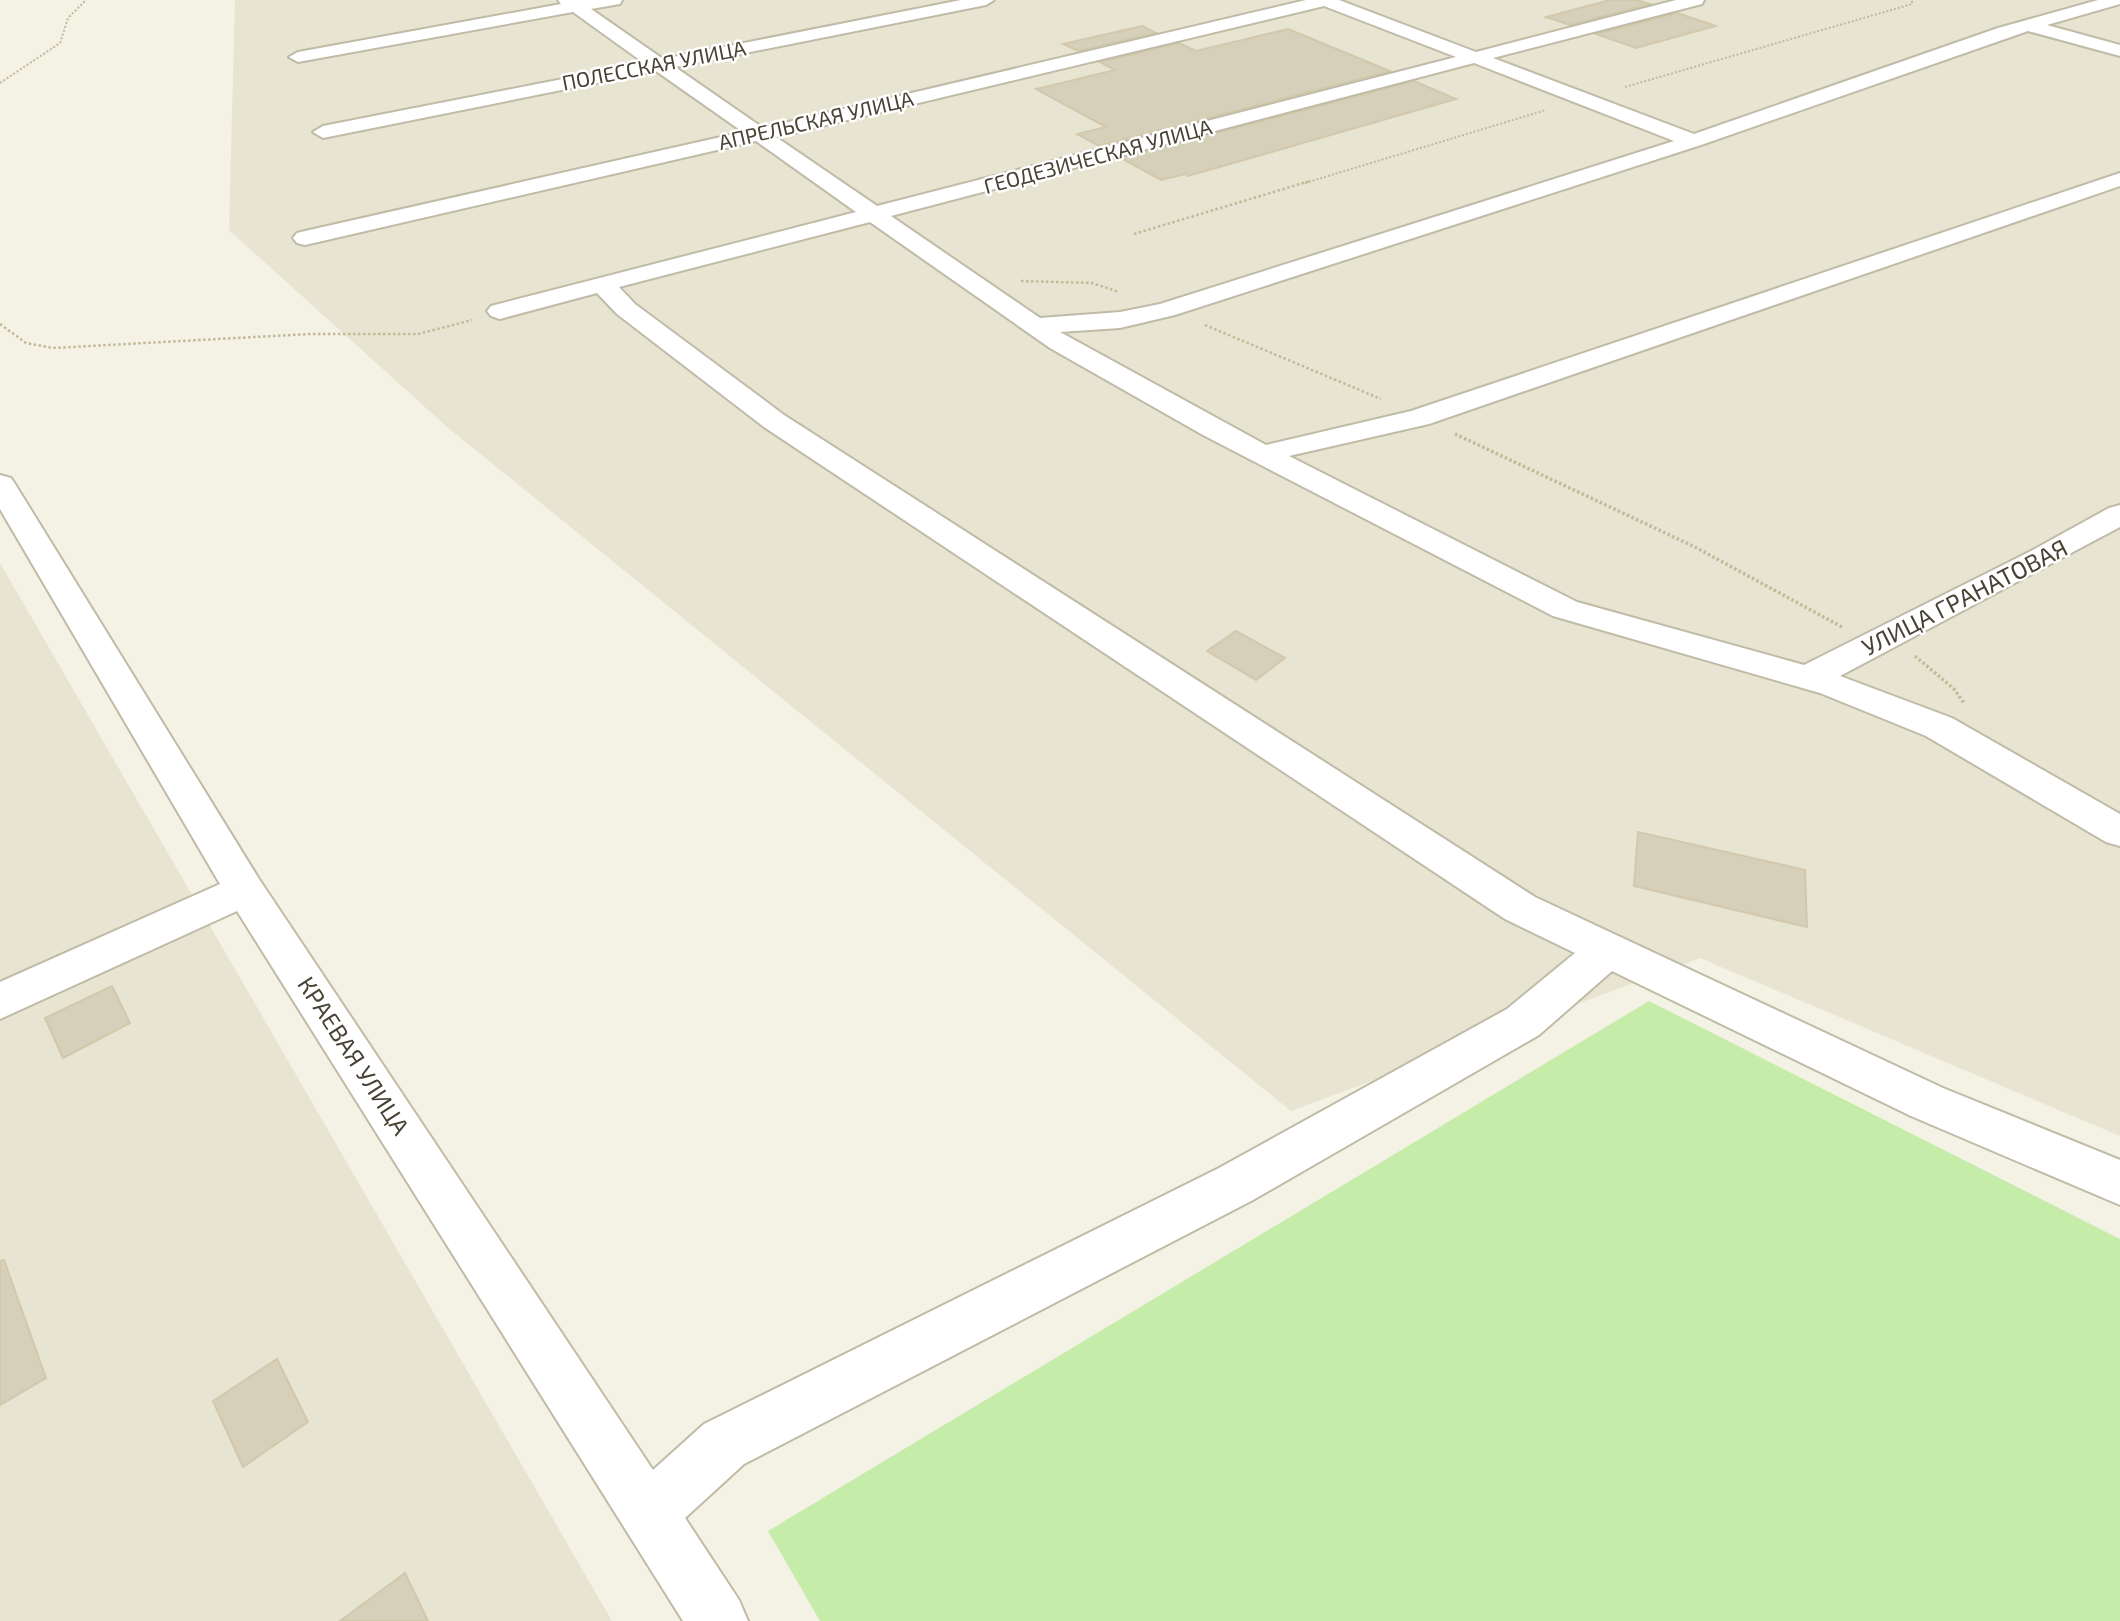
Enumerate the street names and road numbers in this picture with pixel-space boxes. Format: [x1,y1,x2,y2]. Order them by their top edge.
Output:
street label: ПОЛЕССКАЯ УЛИЦА [560,34,748,95]
street label: АПРЕЛЬСКАЯ УЛИЦА [716,85,916,154]
street label: ГЕОДЕЗИЧЕСКАЯ УЛИЦА [981,113,1214,198]
street label: УЛИЦА ГРАНАТОВАЯ [1857,532,2072,661]
street label: КРАЕВАЯ УЛИЦА [292,971,416,1140]

